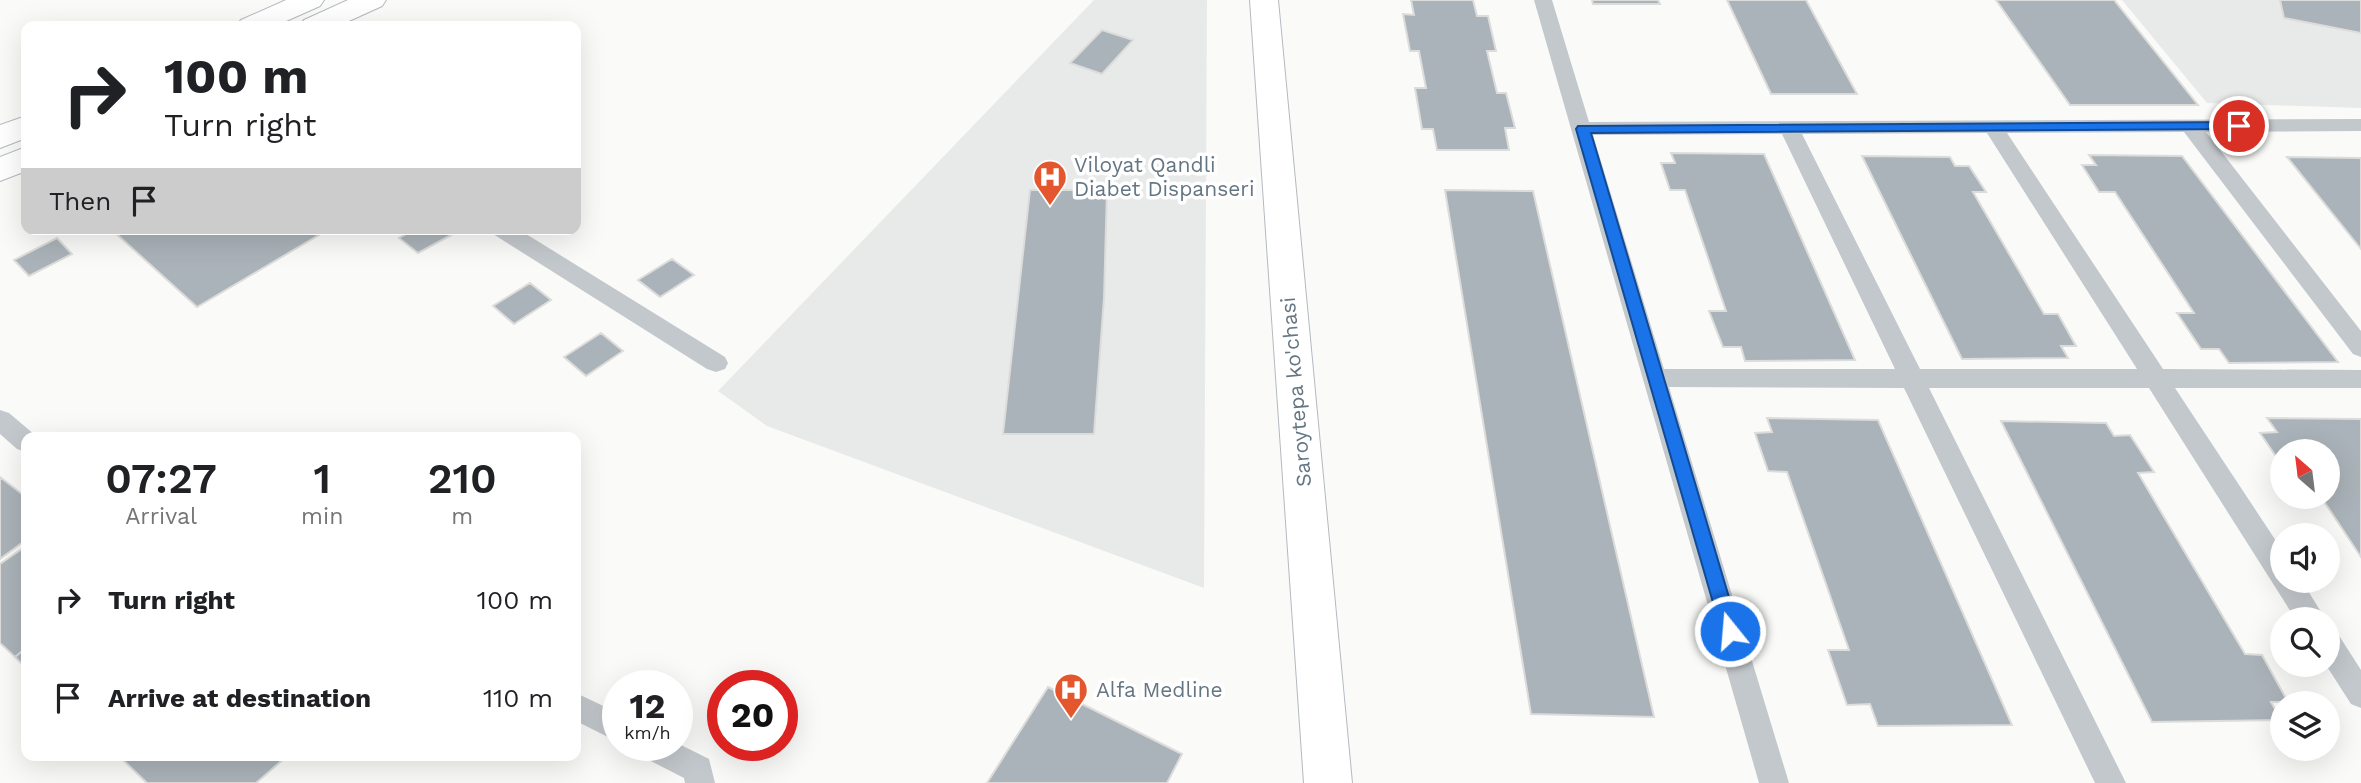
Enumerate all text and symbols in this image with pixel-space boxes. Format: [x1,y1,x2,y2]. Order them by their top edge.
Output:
text: 100 m [164,47,308,105]
icon: right [49,49,140,140]
pin [2209,96,2269,156]
text: Turn right [164,106,316,144]
icon: arrive [2220,107,2258,145]
place label: Viloyat Qandli Diabet Dispanseri [1074,152,1255,201]
hospital icon: Viloyat Qandli Diabet Dispanseri [1031,158,1069,207]
icon: arrive [125,182,163,220]
text: Then [49,186,111,216]
street label: Saroytepa ko'chasi [1275,296,1316,488]
north arrow [2270,439,2340,509]
map controls [2270,439,2340,761]
text: 07:27 [105,454,217,503]
text: 1 [314,454,331,503]
text: 210 [428,454,497,503]
text: Arrival [125,503,197,530]
text: min [301,503,343,530]
text: m [451,503,473,530]
button: sound [2270,523,2340,593]
icon: right [49,581,87,619]
text: Turn right [108,585,235,615]
text: 100 m [477,585,553,615]
position arrow [1693,594,1767,668]
button: search [2270,607,2340,677]
speed limit sign: 20 [707,670,798,761]
hospital icon: Alfa Medline [1052,671,1090,720]
place label: Alfa Medline [1096,677,1223,702]
icon: arrive [49,679,87,717]
text: Arrive at destination [108,683,371,713]
text: 110 m [483,683,553,713]
text: 12 [630,685,665,727]
button: layers [2270,691,2340,761]
text: km/h [624,722,671,743]

